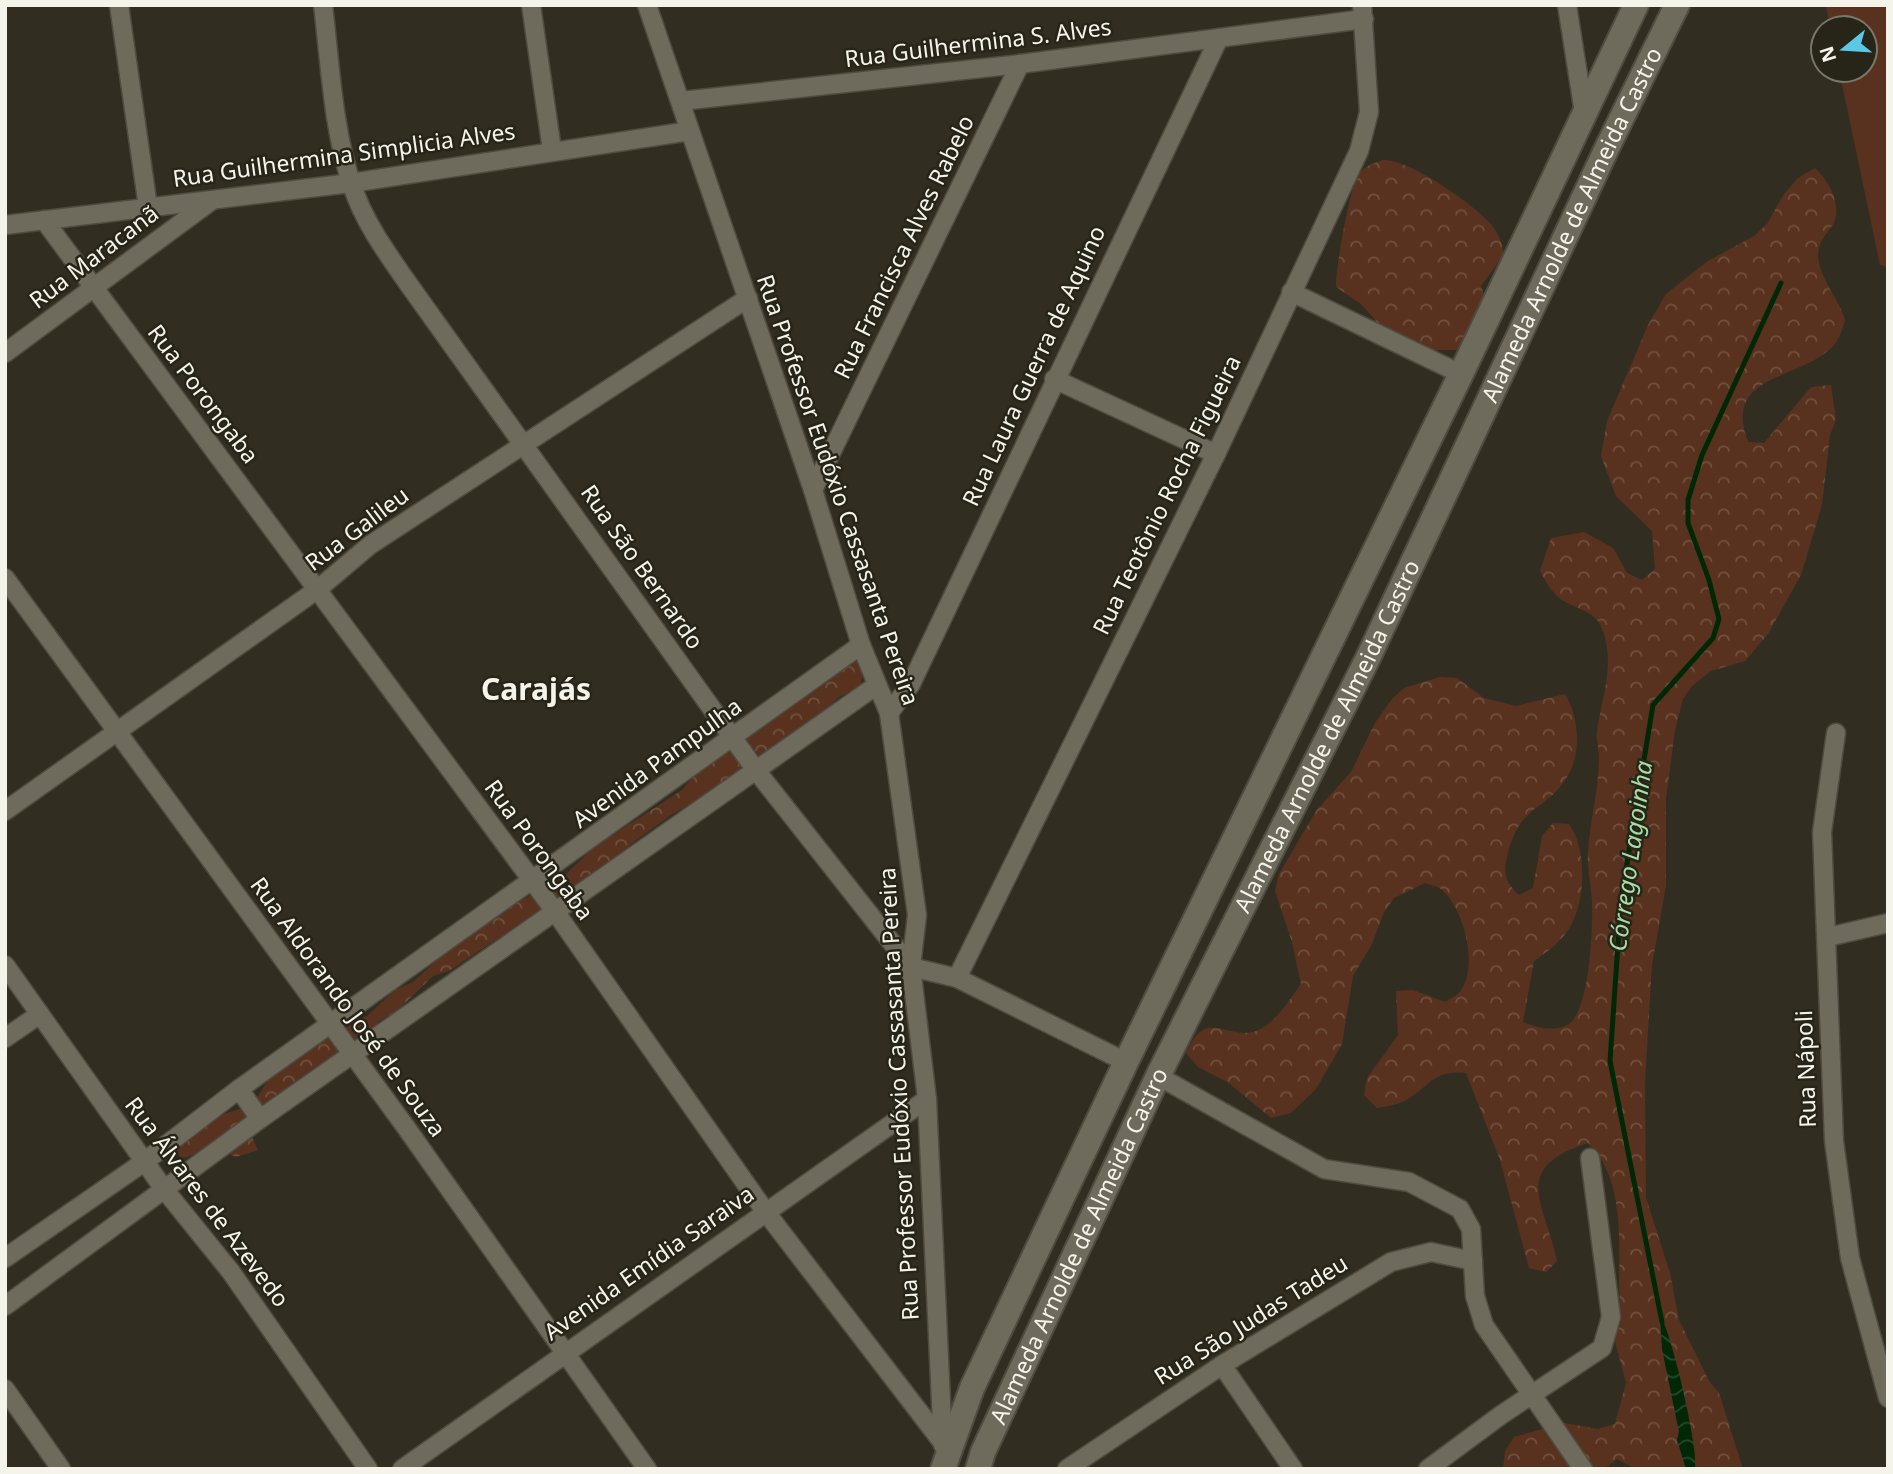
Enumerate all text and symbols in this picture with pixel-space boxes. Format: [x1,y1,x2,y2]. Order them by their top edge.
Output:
street label: Rua Guilhermina S. Alves [843,10,1113,74]
north arrow [1809,14,1879,84]
street label: Alameda Arnolde de Almeida Castro [1473,41,1669,407]
text: N [1813,43,1843,66]
street label: Rua Francisca Alves Rabelo [825,109,981,384]
street label: Rua Guilhermina Simplicia Alves [170,114,517,194]
street label: Rua Maracanã [22,197,165,315]
street label: Rua Laura Guerra de Aquino [954,220,1112,511]
street label: Rua Professor Eudóxio Cassasanta Pereira [750,270,928,709]
street label: Rua Porongaba [141,317,267,470]
street label: Rua Teotônio Rocha Figueira [1084,350,1248,640]
street label: Rua São Bernardo [574,478,712,655]
street label: Rua Galileu [298,479,415,578]
street label: Alameda Arnolde de Almeida Castro [1226,554,1427,918]
district label: Carajás [481,668,591,709]
street label: Avenida Pampulha [565,690,748,835]
water label: Córrego Lagoinha [1600,758,1659,953]
street label: Rua Porongaba [478,773,602,926]
street label: Rua Professor Eudóxio Cassasanta Pereira [870,867,926,1321]
street label: Rua Aldorando José de Souza [244,870,454,1143]
street label: Rua Nápoli [1787,1010,1823,1128]
street label: Alameda Arnolde de Almeida Castro [981,1062,1175,1429]
street label: Rua Álvares de Azevedo [118,1090,297,1313]
street label: Avenida Emídia Saraiva [537,1177,760,1347]
street label: Rua São Judas Tadeu [1148,1247,1353,1392]

